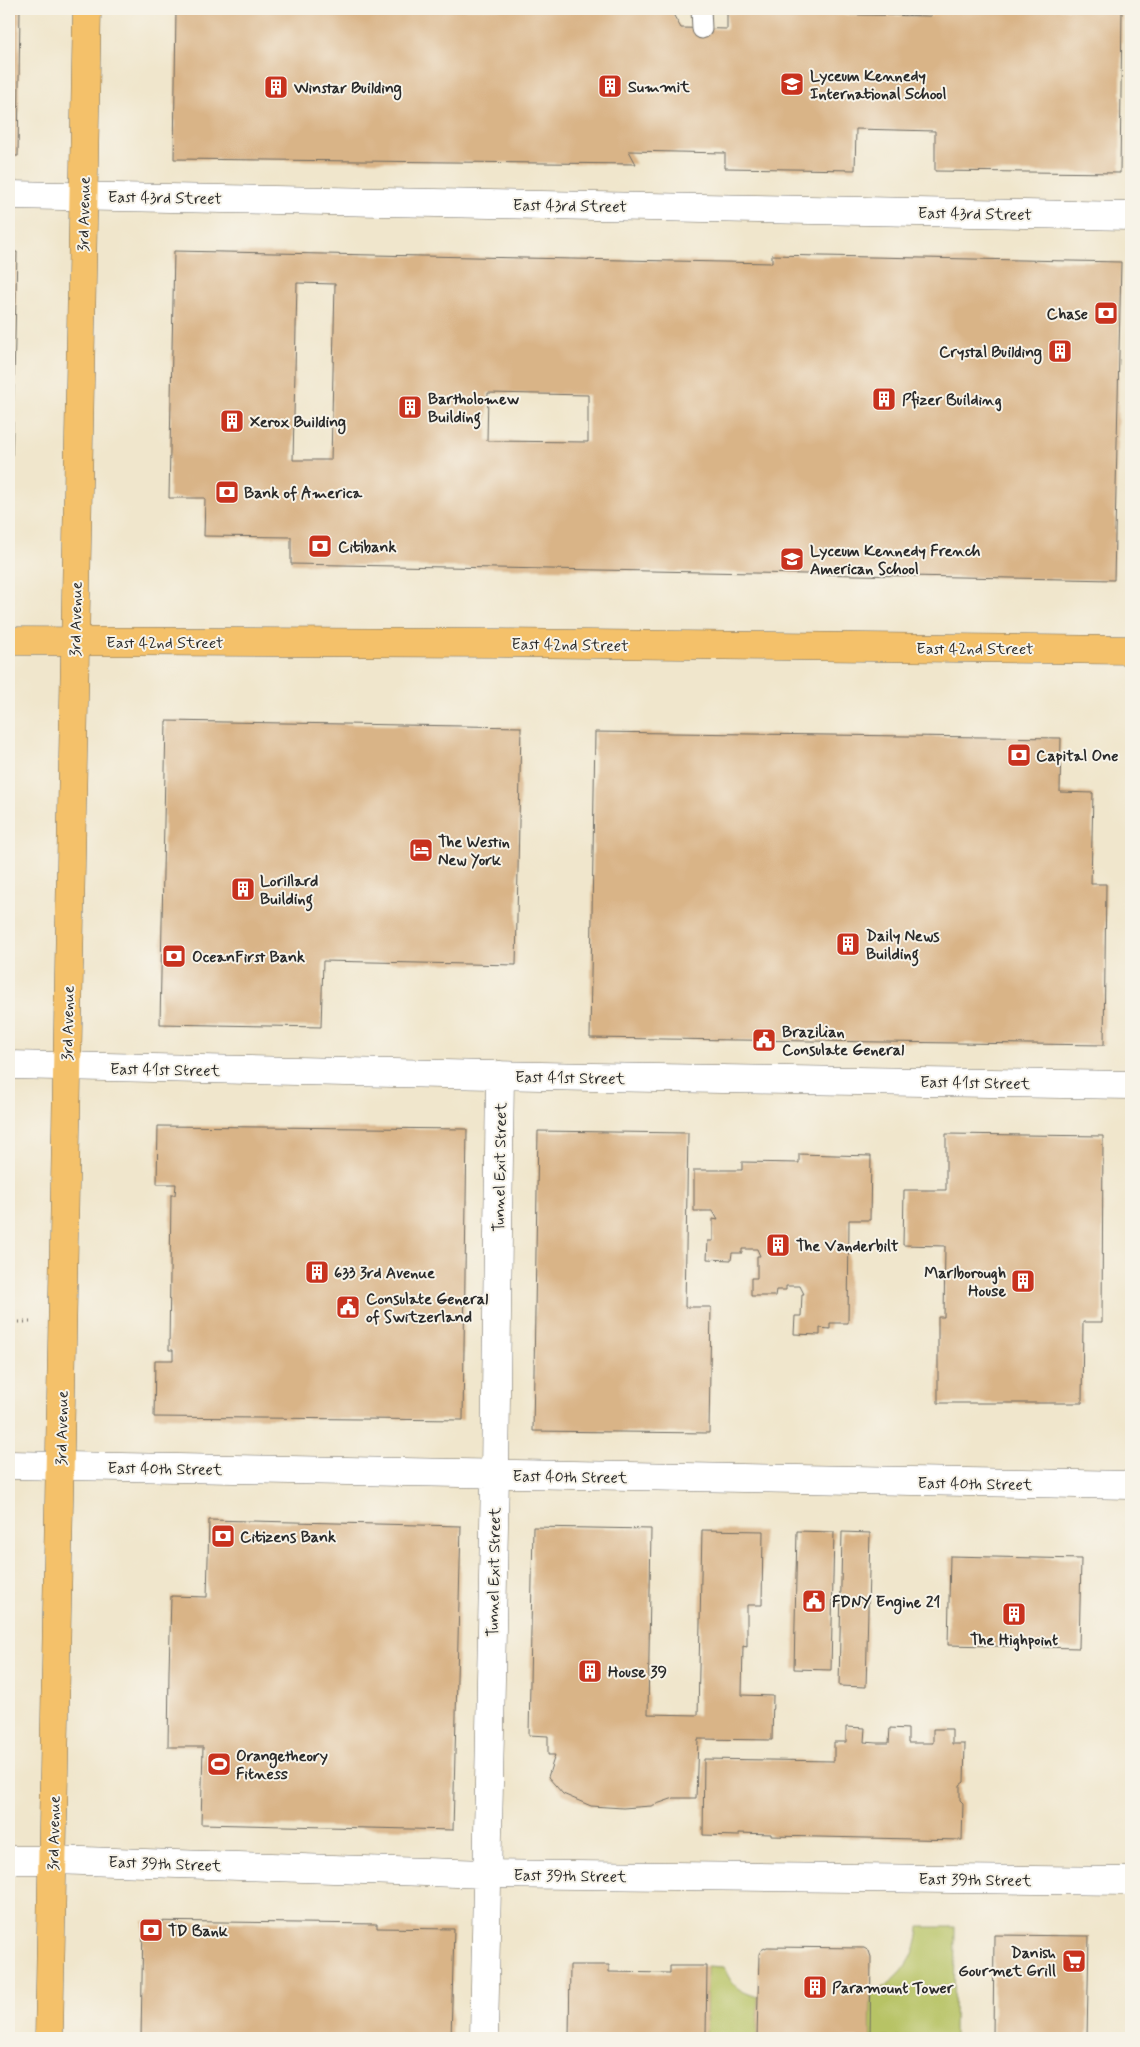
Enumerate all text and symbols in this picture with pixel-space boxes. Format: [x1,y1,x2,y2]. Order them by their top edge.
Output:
place label: Lyceum Kennedy International School [810,66,947,105]
school or university icon: Lyceum Kennedy International School [779,71,805,97]
building icon: Summit [597,73,623,99]
building icon: Winstar Building [263,74,289,100]
place label: Summit [628,77,690,98]
place label: Winstar Building [293,78,402,101]
street label: 3rd Avenue [73,176,96,252]
street label: East 43rd Street [108,187,223,210]
street label: East 43rd Street [513,195,628,218]
street label: East 43rd Street [918,203,1033,226]
bank icon: Chase [1093,300,1119,326]
place label: Chase [1047,304,1088,325]
building icon: Crystal Building [1047,338,1073,364]
place label: Crystal Building [939,342,1042,365]
building icon: Pfizer Building [871,386,897,412]
place label: Bartholomew Building [428,389,520,430]
place label: Pfizer Building [902,390,1002,412]
building icon: Bartholomew Building [397,394,423,420]
building icon: Xerox Building [219,408,245,434]
place label: Xerox Building [250,412,346,435]
bank icon: Bank of America [214,479,240,505]
place label: Bank of America [244,483,362,504]
bank icon: Citibank [307,533,333,559]
place label: Citibank [338,537,396,558]
place label: Lyceum Kennedy French American School [810,541,981,580]
school or university icon: Lyceum Kennedy French American School [779,546,805,572]
street label: 3rd Avenue [65,581,88,657]
street label: East 42nd Street [106,633,224,654]
street label: East 42nd Street [511,634,629,657]
street label: East 42nd Street [916,639,1034,660]
bank icon: Capital One [1006,742,1032,768]
place label: Capital One [1036,746,1118,767]
place label: The Westin New York [438,832,510,871]
hotel icon: The Westin New York [408,837,434,863]
place label: Lorillard Building [260,871,318,912]
building icon: Lorillard Building [230,876,256,902]
place label: Daily News Building [866,926,940,967]
building icon: Daily News Building [835,931,861,957]
bank icon: OceanFirst Bank [161,943,187,969]
place label: OceanFirst Bank [192,947,305,968]
street label: 3rd Avenue [57,985,80,1061]
place label: Brazilian Consulate General [782,1022,904,1061]
public building icon: Brazilian Consulate General [751,1027,777,1053]
street label: East 41st Street [110,1059,221,1082]
street label: East 41st Street [515,1067,626,1090]
street label: East 41st Street [920,1072,1031,1095]
street label: Tunnel Exit Street [489,1101,512,1232]
building icon: The Vanderbilt [765,1232,791,1258]
place label: The Vanderbilt [796,1236,899,1257]
building icon: 633 3rd Avenue [304,1259,330,1285]
place label: 633 3rd Avenue [334,1263,435,1284]
place label: Marlborough House [924,1263,1006,1302]
building icon: Marlborough House [1010,1268,1036,1294]
place label: Consulate General of Switzerland [366,1289,488,1328]
public building icon: Consulate General of Switzerland [335,1294,361,1320]
street label: 3rd Avenue [51,1390,74,1466]
street label: East 40th Street [107,1458,223,1481]
street label: East 40th Street [512,1466,628,1489]
street label: East 40th Street [917,1473,1033,1496]
street label: Tunnel Exit Street [483,1506,506,1637]
bank icon: Citizens Bank [210,1523,236,1549]
place label: Citizens Bank [240,1527,336,1548]
public building icon: FDNY Engine 21 [801,1588,827,1614]
place label: FDNY Engine 21 [832,1592,940,1615]
building icon: The Highpoint [1001,1601,1027,1627]
place label: The Highpoint [970,1630,1058,1652]
building icon: House 39 [577,1658,603,1684]
place label: House 39 [608,1662,667,1683]
place label: Orangetheory Fitness [236,1746,328,1785]
sports icon: Orangetheory Fitness [206,1751,232,1777]
street label: 3rd Avenue [43,1795,66,1871]
street label: East 39th Street [108,1852,222,1877]
street label: East 39th Street [513,1865,627,1888]
street label: East 39th Street [918,1869,1032,1892]
bank icon: TD Bank [138,1917,164,1943]
place label: TD Bank [168,1921,229,1942]
place label: Danish Gourmet Grill [958,1943,1056,1982]
supermarket icon: Danish Gourmet Grill [1061,1948,1087,1974]
building icon: Paramount Tower [802,1974,828,2000]
place label: Paramount Tower [832,1978,954,1999]

